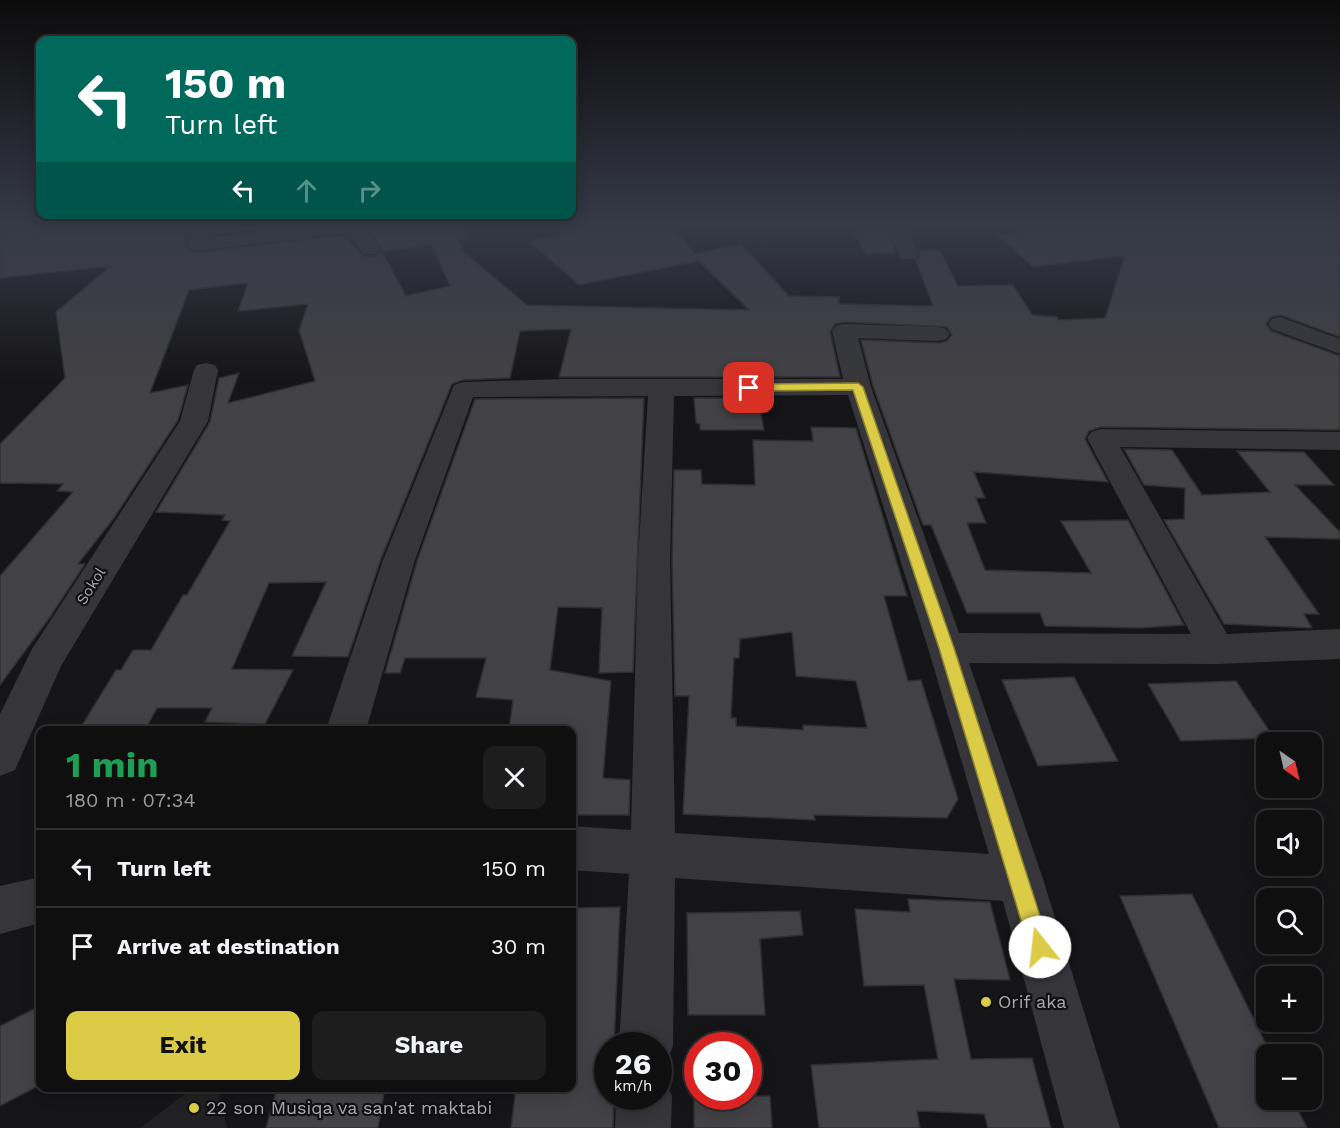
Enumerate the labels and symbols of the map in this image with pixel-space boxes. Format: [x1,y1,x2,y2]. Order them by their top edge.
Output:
pin [723,362,774,413]
street label: Sokol [73,564,110,608]
north arrow [1256,732,1322,798]
position arrow [1008,915,1072,979]
place label: Orif aka [998,991,1066,1012]
marker: Orif aka [979,995,993,1009]
speed limit sign: 30 [684,1032,762,1110]
place label: 22 son Musiqa va san'at maktabi [206,1097,492,1118]
marker: 22 son Musiqa va san'at maktabi [187,1101,201,1115]

